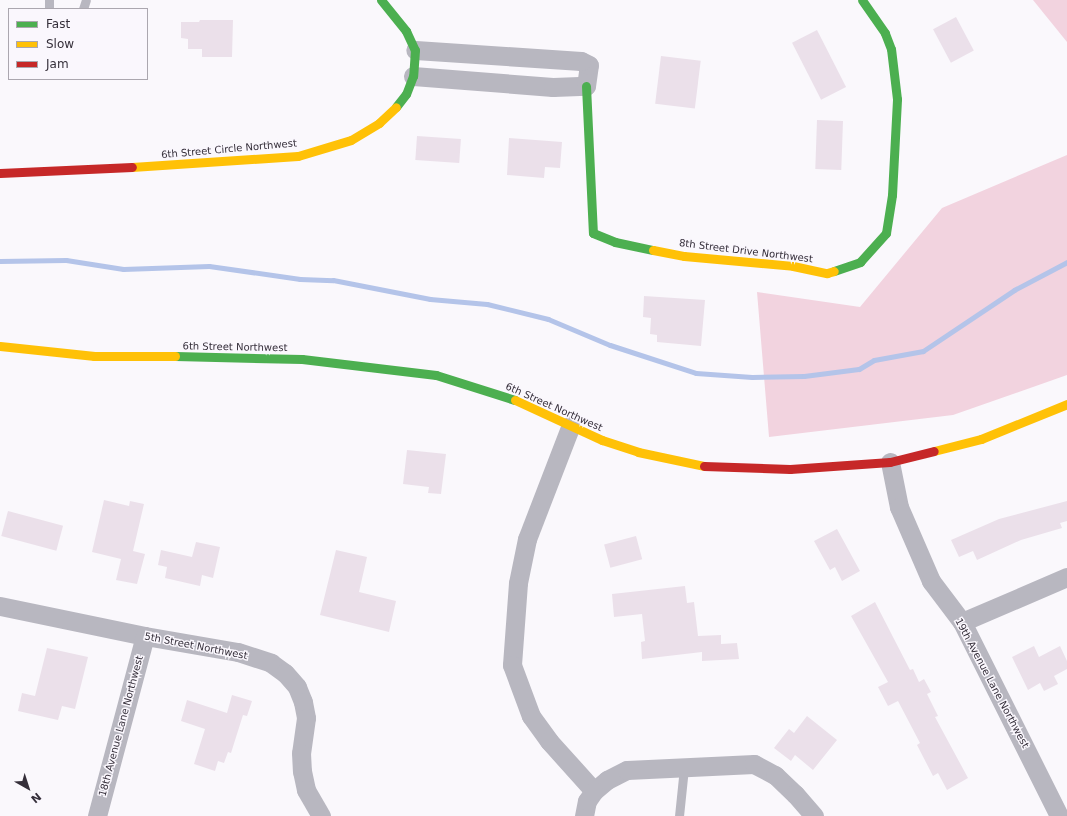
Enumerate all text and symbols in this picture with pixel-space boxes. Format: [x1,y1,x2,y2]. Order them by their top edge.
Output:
legend [8,8,148,80]
text: Fast [46,17,70,31]
text: Slow [46,37,74,51]
text: Jam [46,57,69,71]
street label: 6th Street Circle Northwest [161,137,297,161]
street label: 8th Street Drive Northwest [678,237,814,265]
street label: 6th Street Northwest [183,340,287,354]
street label: 6th Street Northwest [504,380,604,434]
street label: 19th Avenue Lane Northwest [953,616,1031,750]
street label: 5th Street Northwest [143,630,249,662]
street label: 18th Avenue Lane Northwest [96,654,146,798]
north arrow [8,768,48,808]
text: N [28,790,44,806]

